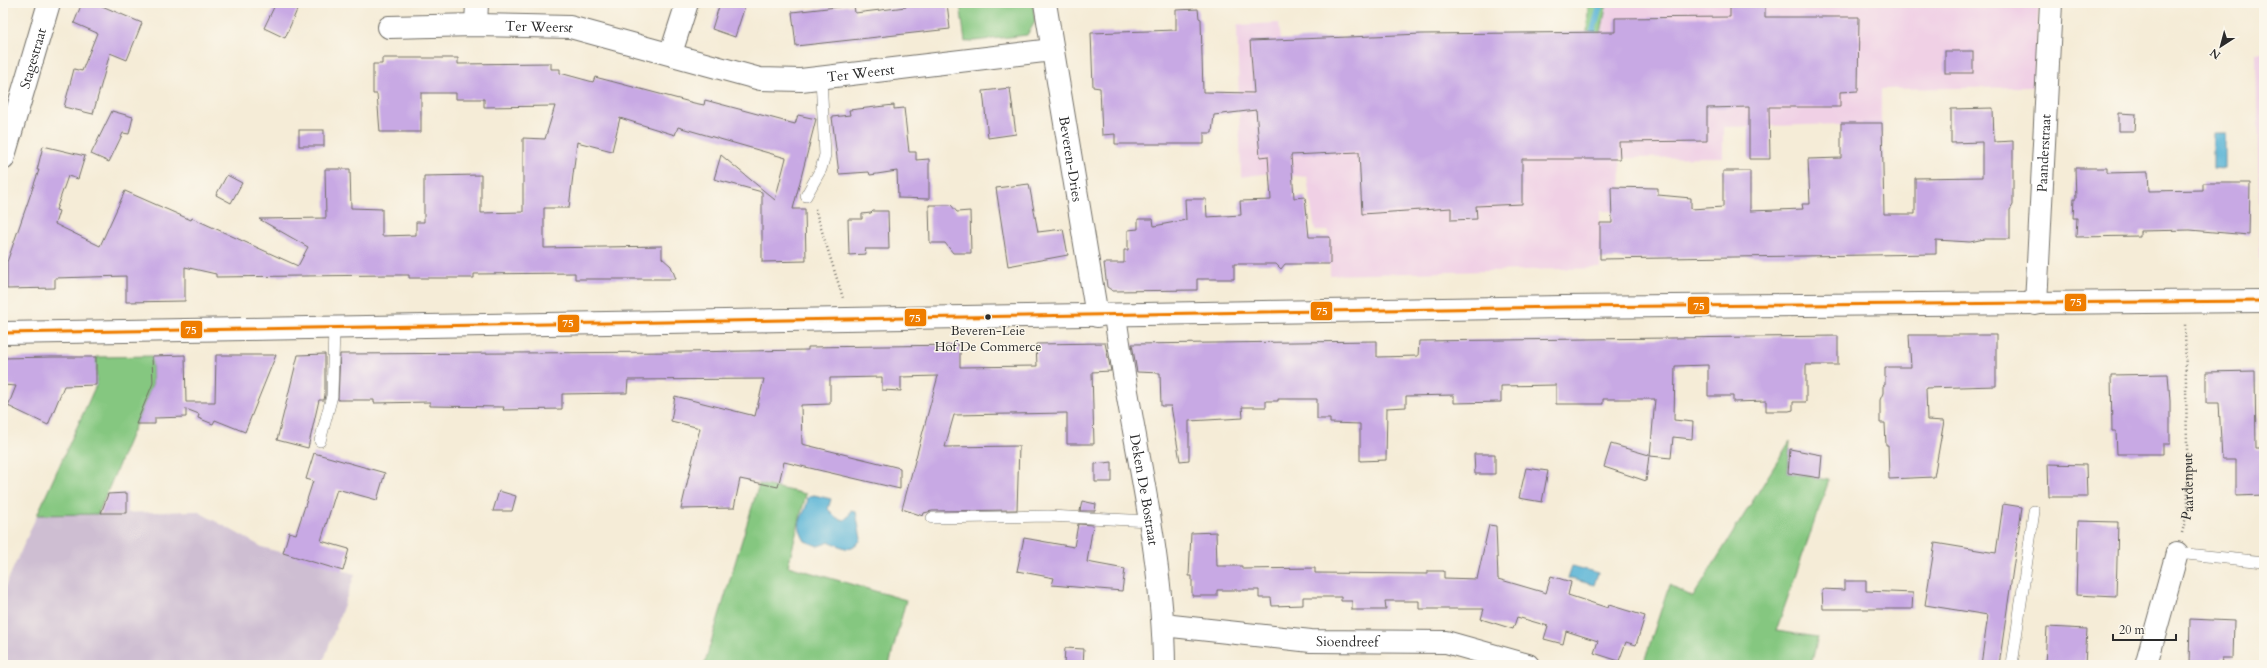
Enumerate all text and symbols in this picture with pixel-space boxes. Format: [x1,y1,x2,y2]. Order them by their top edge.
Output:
street label: Ter Weerst [505,16,576,37]
street label: Stagestraat [15,25,51,91]
north arrow [2201,26,2241,66]
text: N [2207,45,2224,63]
street label: Ter Weerst [826,59,896,86]
street label: Paanderstraat [2032,113,2055,193]
street label: Beveren-Dries [1054,115,1087,203]
line badge: 75 [2064,293,2087,312]
text: 75 [2070,295,2082,310]
line badge: 75 [1687,296,1710,315]
text: 75 [1693,299,1705,314]
line badge: 75 [1310,301,1333,321]
text: 75 [1316,304,1328,319]
line badge: 75 [904,308,927,327]
text: 75 [909,311,921,326]
marker: Beveren-Leie Hof De Commerce [983,312,993,322]
line badge: 75 [557,314,580,333]
text: 75 [562,316,574,331]
line badge: 75 [180,320,203,339]
place label: Beveren-Leie Hof De Commerce [935,322,1041,356]
text: 75 [185,323,197,338]
street label: Deken De Bostraat [1125,432,1163,547]
street label: Paardenput [2176,453,2198,522]
scale bar [2113,616,2176,642]
text: 20 m [2119,622,2146,638]
street label: Sioendreef [1316,632,1381,651]

